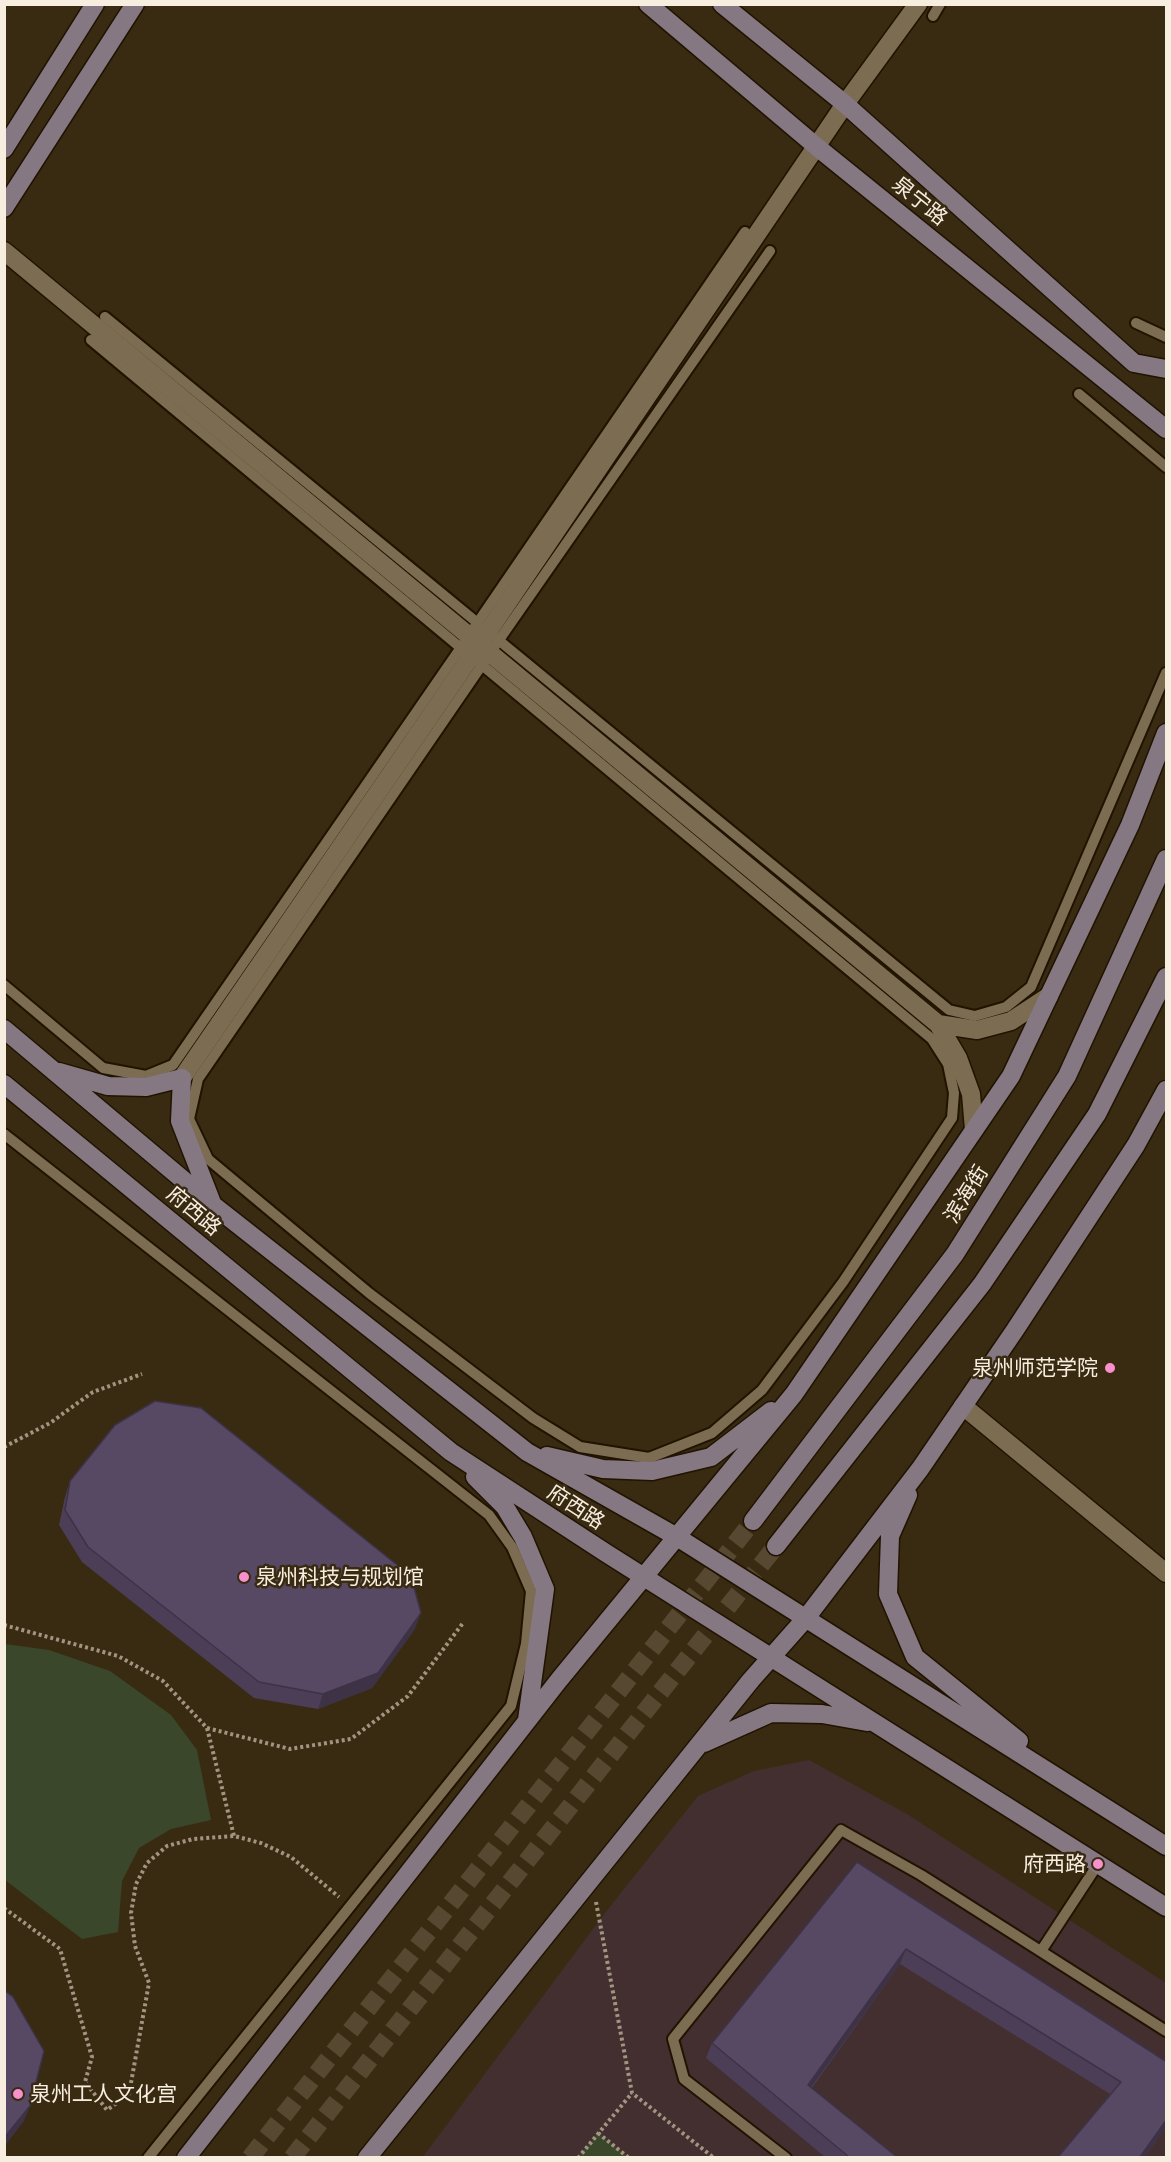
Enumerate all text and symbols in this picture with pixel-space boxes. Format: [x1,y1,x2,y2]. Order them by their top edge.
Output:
street label: 泉宁路 [888,171,952,231]
street label: 滨海街 [939,1161,993,1227]
street label: 府西路 [162,1181,226,1241]
place label: 泉州师范学院 [972,1355,1098,1381]
marker: 泉州师范学院 [1103,1361,1117,1375]
street label: 府西路 [543,1479,609,1535]
place label: 泉州科技与规划馆 [256,1564,424,1590]
marker: 泉州科技与规划馆 [237,1570,251,1584]
place label: 府西路 [1023,1851,1086,1877]
marker: 府西路 [1091,1857,1105,1871]
place label: 泉州工人文化宫 [30,2081,177,2107]
marker: 泉州工人文化宫 [11,2087,25,2101]

